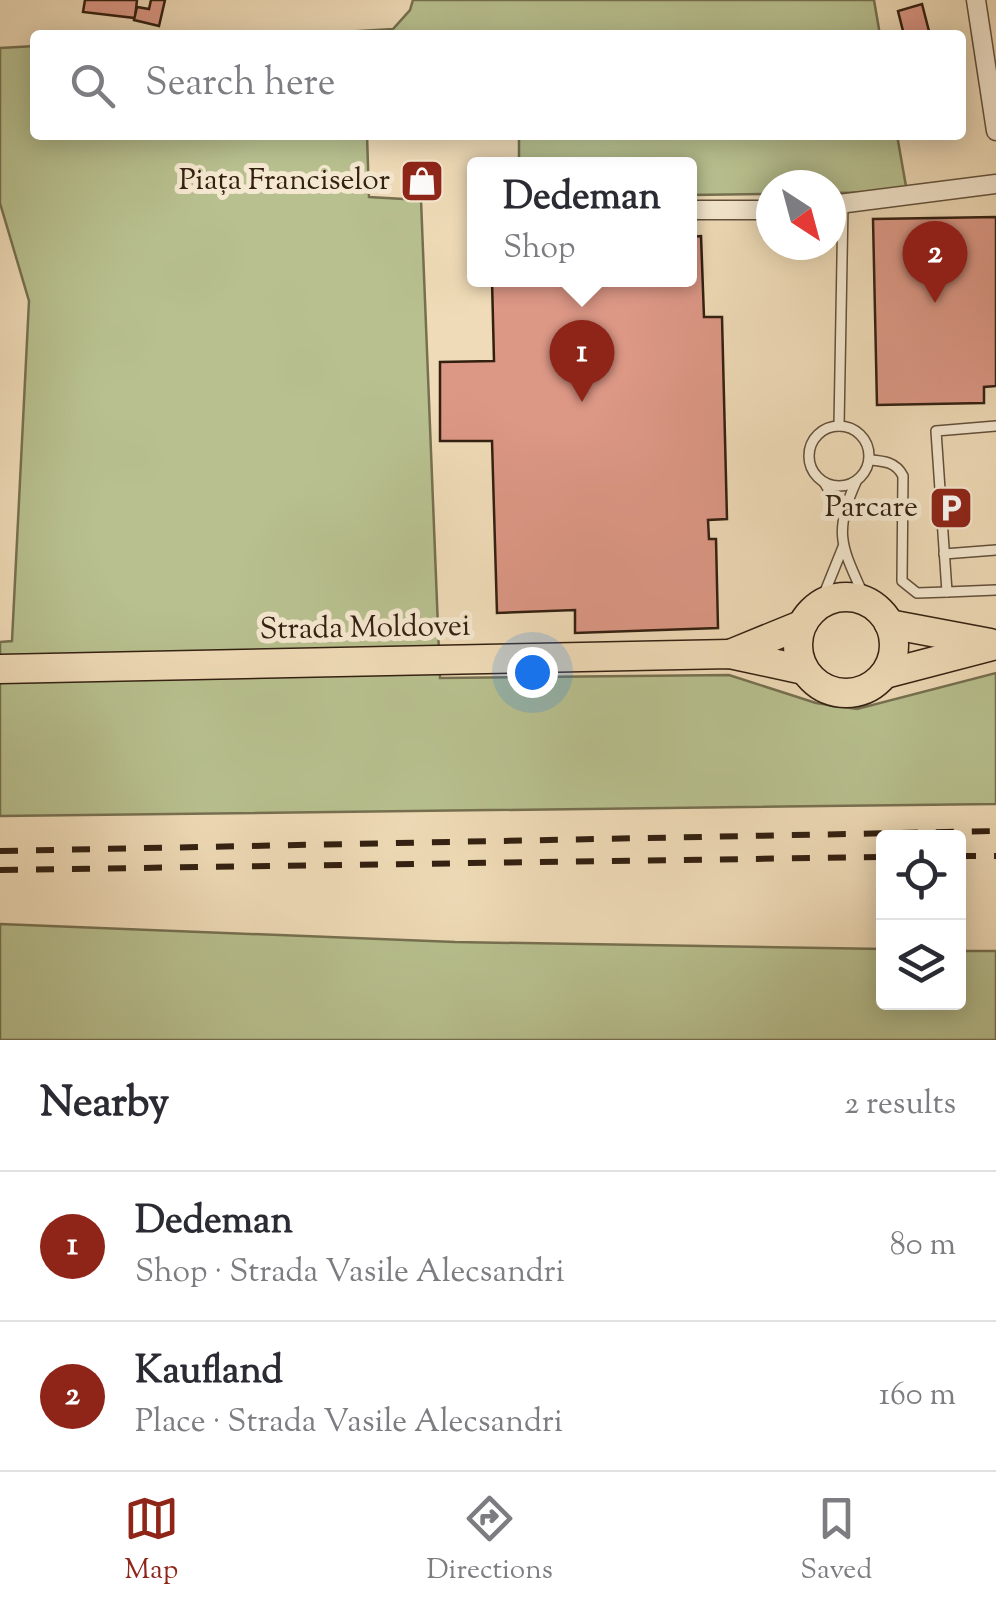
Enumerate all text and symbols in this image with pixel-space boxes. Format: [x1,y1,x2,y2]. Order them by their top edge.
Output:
search box [30,30,966,140]
icon: search [65,58,120,113]
text: Search here [145,58,336,112]
popup [467,157,697,287]
shop icon: Piața Franciselor [399,158,445,204]
place label: Piața Franciselor [179,160,390,203]
north arrow [756,170,846,260]
text: Dedeman [503,172,661,226]
pin: 2 [902,220,968,303]
text: Shop [503,226,575,272]
pin: 1 [550,320,614,402]
parking icon: Parcare [928,485,974,531]
place label: Parcare [825,487,918,530]
street label: Strada Moldovei [259,606,471,652]
your location [507,647,558,698]
map controls [876,830,966,1010]
button: locate [876,830,966,920]
button: layers [876,920,966,1010]
text: Nearby [40,1075,169,1135]
text: 2 results [844,1082,956,1128]
text: Dedeman [135,1196,293,1250]
text: 1 [67,1223,78,1269]
text: 80 m [890,1223,956,1269]
text: Shop · Strada Vasile Alecsandri [135,1250,565,1296]
text: Kaufland [135,1346,283,1400]
text: 2 [65,1373,80,1419]
text: 160 m [879,1373,956,1419]
text: Place · Strada Vasile Alecsandri [135,1400,563,1446]
tab: Map [124,1491,179,1591]
tab: Directions [426,1491,553,1591]
tab: Saved [800,1491,872,1591]

